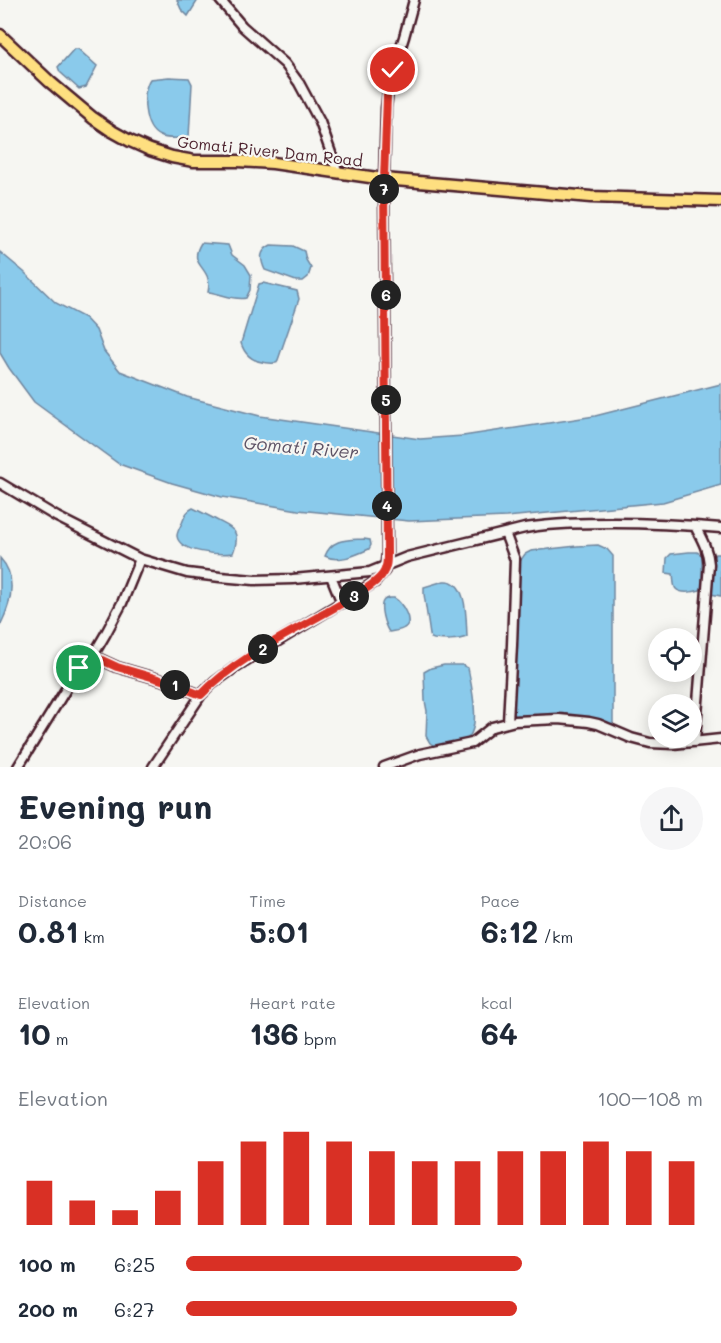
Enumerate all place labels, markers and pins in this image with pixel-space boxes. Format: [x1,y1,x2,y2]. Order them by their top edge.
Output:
pin [367,44,418,95]
pin: 7 [369,174,399,204]
pin: 6 [371,280,401,310]
pin: 5 [371,385,401,415]
pin: 4 [372,491,402,521]
pin: 3 [339,581,369,611]
pin: 2 [248,634,278,664]
pin [53,642,104,693]
pin: 1 [160,670,190,700]

